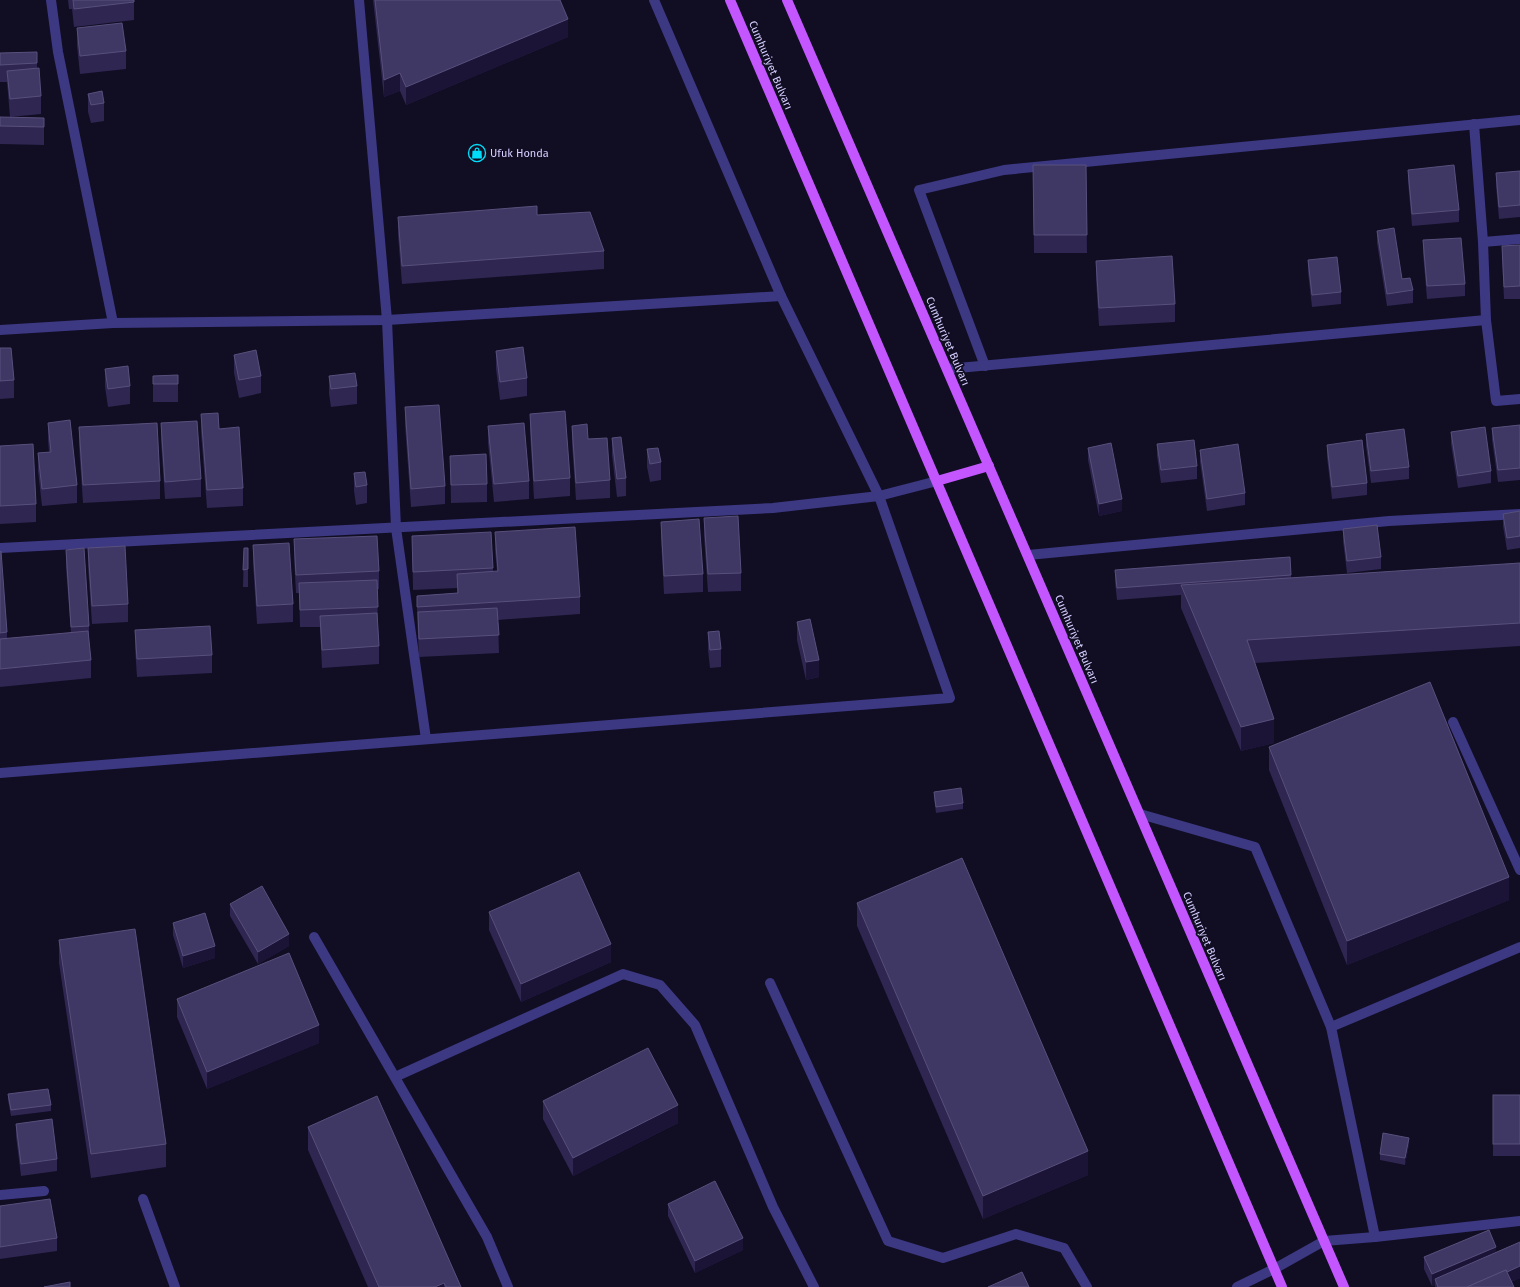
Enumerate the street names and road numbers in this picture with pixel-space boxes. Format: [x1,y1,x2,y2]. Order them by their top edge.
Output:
street label: Cumhuriyet Bulvarı [746,19,795,111]
street label: Cumhuriyet Bulvarı [923,295,972,387]
street label: Cumhuriyet Bulvarı [1052,593,1101,685]
street label: Cumhuriyet Bulvarı [1180,890,1229,982]

